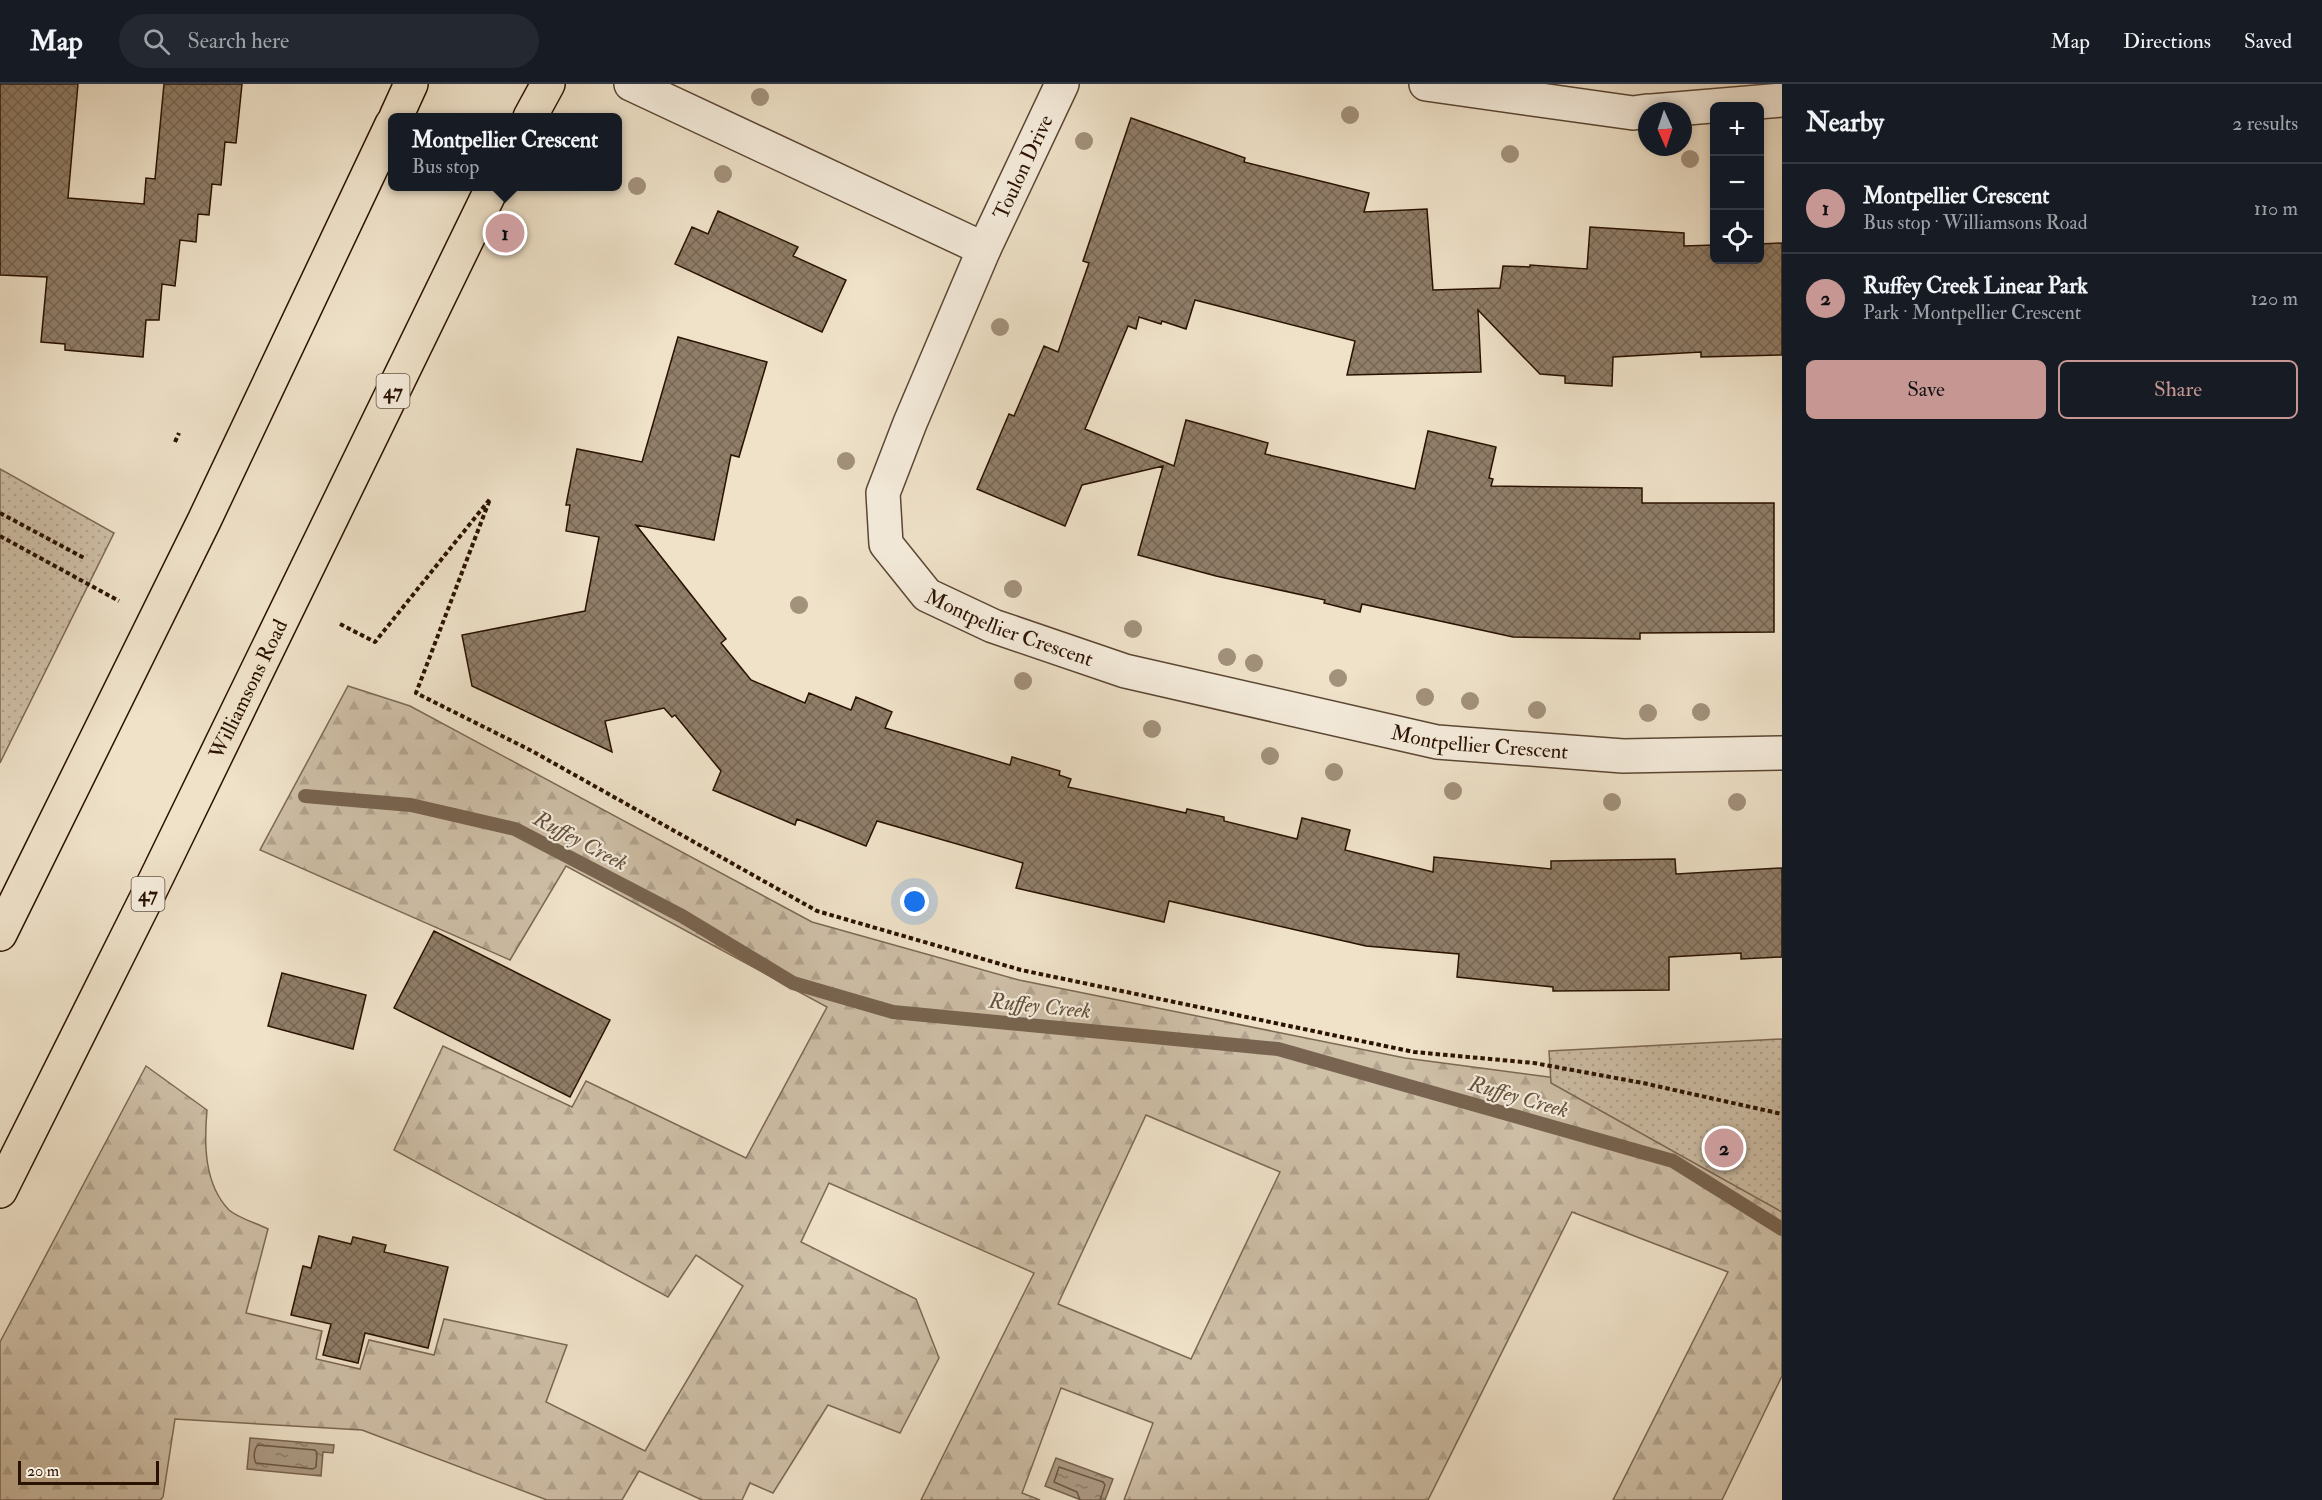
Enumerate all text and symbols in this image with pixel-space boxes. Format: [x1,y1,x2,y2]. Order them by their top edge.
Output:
search box [119,14,539,68]
text: Map [30,24,83,59]
icon: search [140,25,173,58]
text: Search here [188,27,289,55]
text: Map [2050,28,2090,55]
text: Directions [2123,28,2211,55]
text: Saved [2244,28,2292,55]
north arrow [1638,102,1692,156]
map controls [1710,102,1764,264]
button: + [1710,102,1764,156]
text: Nearby [1806,107,1884,139]
street label: Toulon Drive [987,110,1060,224]
text: 2 results [2232,111,2298,136]
popup [388,113,622,191]
text: Montpellier Crescent [412,126,598,154]
text: Bus stop [412,154,479,179]
button: − [1710,156,1764,210]
text: Montpellier Crescent [1863,182,2049,210]
text: 1 [1822,196,1829,221]
text: 110 m [2254,196,2298,221]
pin: 1 [486,210,524,256]
button: locate [1710,210,1764,264]
text: Bus stop · Williamsons Road [1863,210,2088,235]
text: Ruffey Creek Linear Park [1863,272,2088,300]
text: 2 [1820,286,1831,311]
text: 120 m [2251,286,2298,311]
text: Park · Montpellier Crescent [1863,300,2081,325]
button: Save [1806,360,2046,419]
button: Share [2058,360,2298,419]
road number: 47 [376,374,410,408]
street label: Montpellier Crescent [921,583,1097,673]
street label: Williamsons Road [203,614,294,764]
street label: Montpellier Crescent [1389,719,1569,766]
water label: Ruffey Creek [528,804,632,877]
road number: 47 [132,877,164,911]
your location [900,887,929,916]
water label: Ruffey Creek [987,987,1092,1025]
water label: Ruffey Creek [1465,1069,1572,1125]
pin: 2 [1704,1126,1744,1170]
scale bar [18,1458,159,1486]
text: 20 m [27,1461,59,1481]

